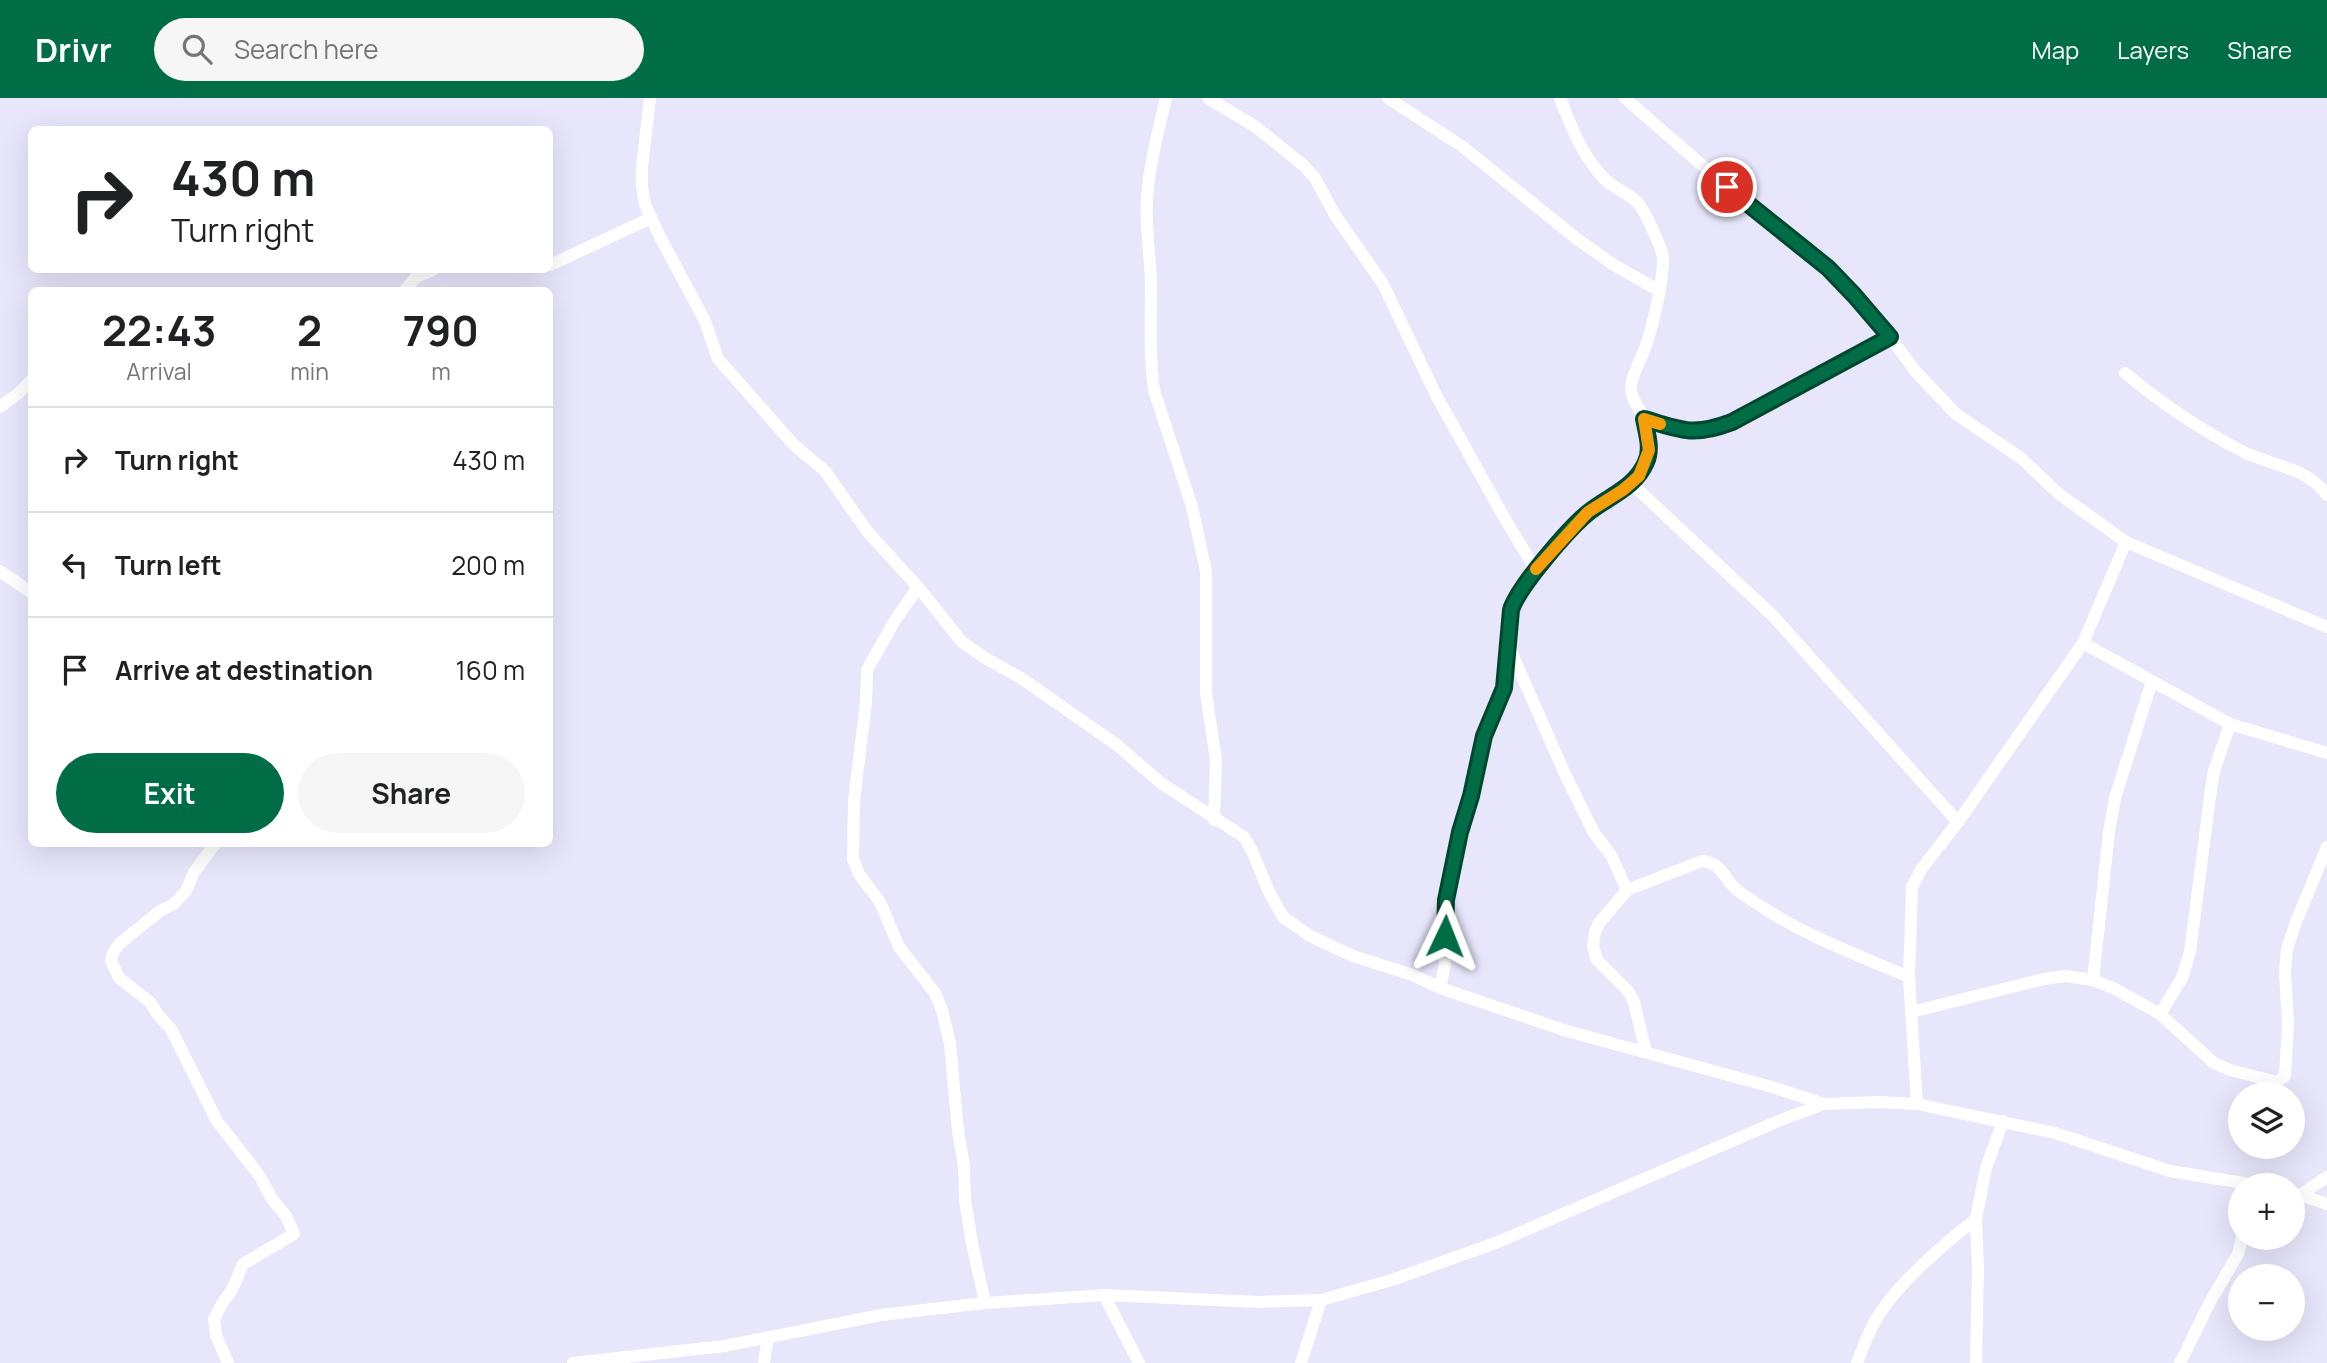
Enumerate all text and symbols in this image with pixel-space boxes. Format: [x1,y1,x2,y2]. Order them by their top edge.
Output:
search box [154,18,644,81]
text: Drivr [35,27,112,72]
icon: search [178,30,216,68]
text: Search here [234,31,378,67]
text: Map [2032,33,2079,66]
text: Layers [2117,33,2189,66]
text: Share [2227,33,2292,66]
text: 430 m [171,144,315,211]
icon: right [56,154,147,245]
pin [1697,157,1757,217]
icon: arrive [1708,168,1746,206]
text: Turn right [171,208,314,252]
text: 22:43 [102,301,216,359]
text: 2 [297,301,322,359]
text: 790 [403,301,479,359]
text: Arrival [126,355,192,387]
text: min [290,355,329,387]
text: m [431,355,451,387]
icon: right [56,441,94,479]
text: Turn right [115,442,239,478]
text: 430 m [452,442,525,478]
icon: left [56,546,94,584]
text: Turn left [115,547,222,583]
text: 200 m [451,547,525,583]
icon: arrive [56,651,94,689]
text: Arrive at destination [115,652,373,688]
text: 160 m [456,652,525,688]
button: Exit [56,753,284,833]
button: Share [298,753,525,833]
position arrow [1408,899,1482,973]
map controls [2228,1082,2305,1341]
button: layers [2228,1082,2305,1159]
button: + [2228,1173,2305,1250]
button: − [2228,1264,2305,1341]

